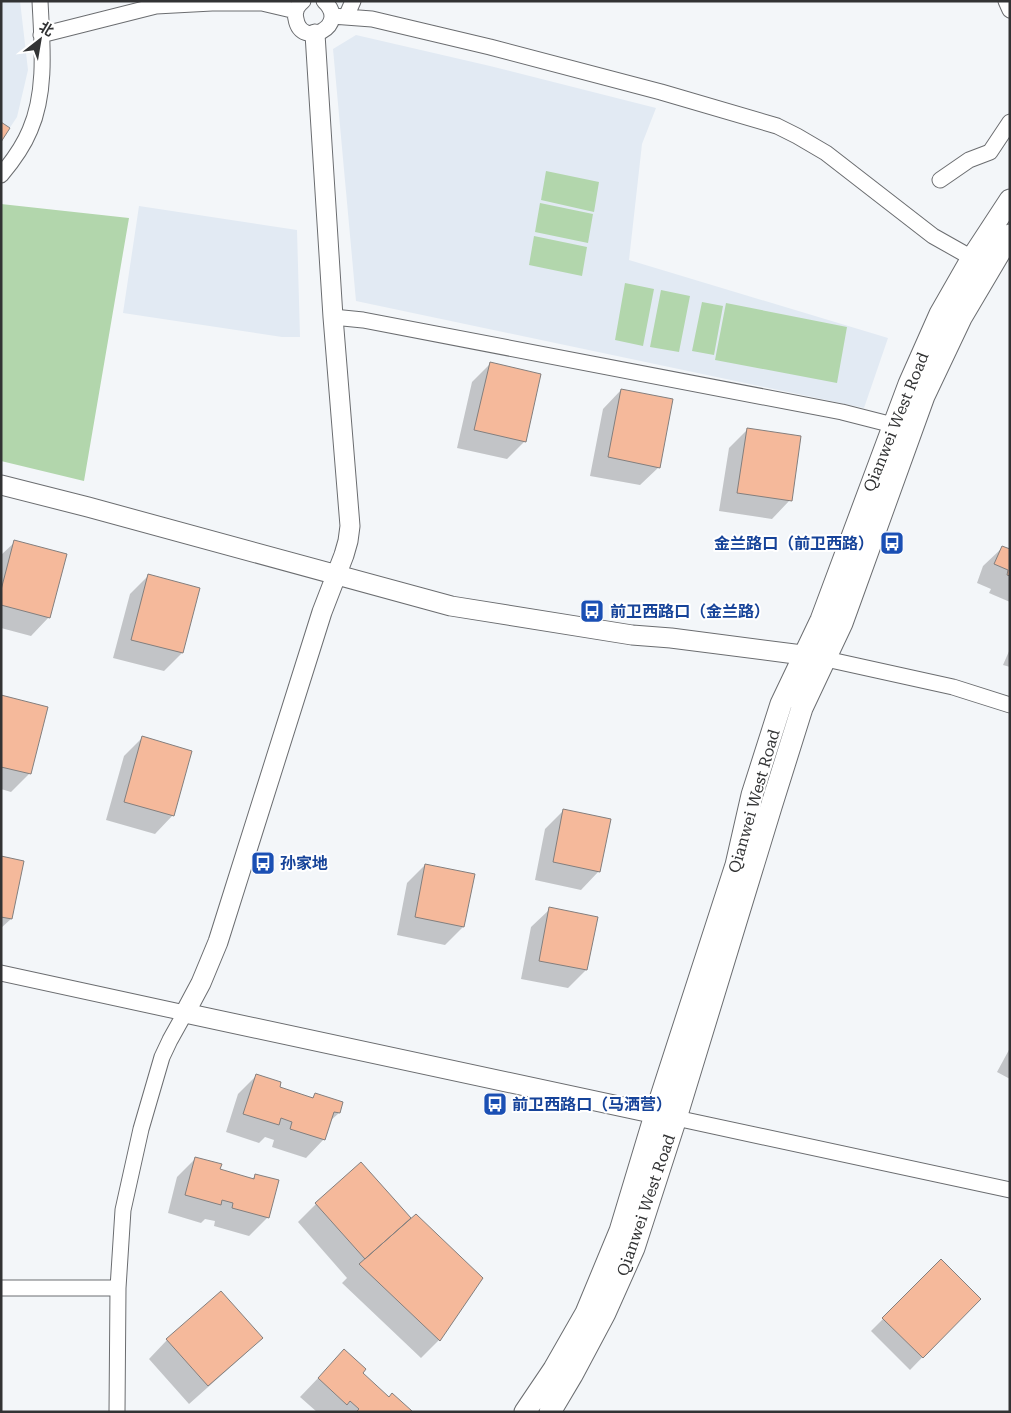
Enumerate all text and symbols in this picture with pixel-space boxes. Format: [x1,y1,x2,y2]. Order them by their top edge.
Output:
north arrow [15,15,65,65]
text: 北 [37,18,57,39]
street label: Qianwei West Road [859,349,933,495]
bus stop icon: 金兰路口（前卫西路） [879,530,905,556]
place label: 金兰路口（前卫西路） [714,534,874,553]
bus stop icon: 前卫西路口（金兰路） [579,598,605,624]
place label: 前卫西路口（金兰路） [610,602,770,621]
street label: Qianwei West Road [724,727,784,875]
bus stop icon: 孙家地 [250,850,276,876]
place label: 孙家地 [280,854,328,873]
bus stop icon: 前卫西路口（马洒营） [482,1091,508,1117]
place label: 前卫西路口（马洒营） [512,1095,672,1114]
street label: Qianwei West Road [613,1132,679,1278]

